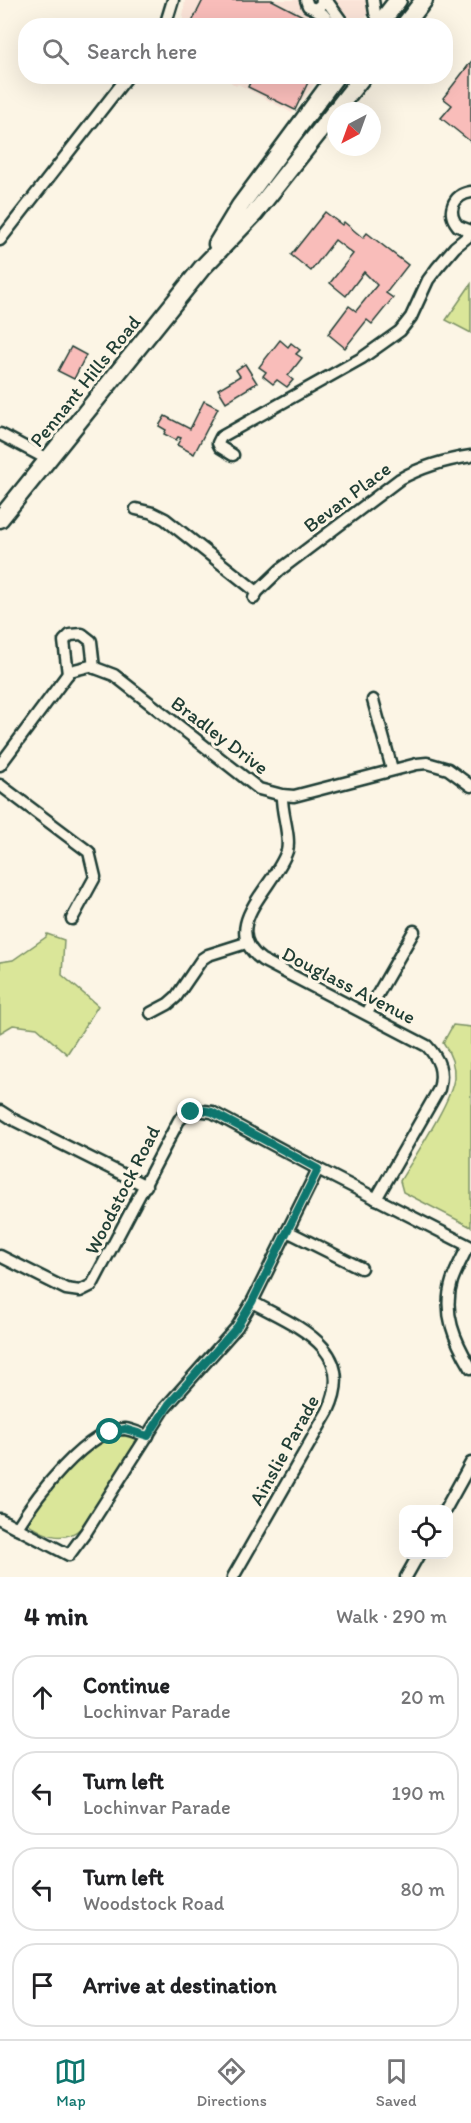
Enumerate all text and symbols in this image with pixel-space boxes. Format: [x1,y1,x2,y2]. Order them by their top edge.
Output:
search box [18,18,453,84]
icon: search [39,35,72,68]
text: Search here [87,38,197,65]
north arrow [327,102,381,156]
street label: Pennant Hills Road [25,310,146,452]
street label: Bevan Place [299,456,395,538]
street label: Bradley Drive [167,691,273,779]
street label: Douglass Avenue [278,941,420,1029]
route end [177,1098,203,1124]
street label: Woodstock Road [79,1121,165,1258]
street label: Ainslie Parade [244,1391,324,1509]
route start [96,1418,122,1444]
map controls [399,1505,453,1559]
button: locate [399,1505,453,1559]
text: 4 min [24,1600,88,1632]
text: Walk · 290 m [336,1604,447,1628]
text: Continue [83,1672,170,1699]
icon: ahead [26,1681,59,1714]
text: 20 m [401,1685,445,1709]
text: Lochinvar Parade [83,1699,231,1723]
text: Turn left [83,1768,164,1795]
icon: left [26,1777,59,1810]
text: 190 m [392,1781,445,1805]
text: Lochinvar Parade [83,1795,231,1819]
text: Turn left [83,1864,164,1891]
icon: left [26,1873,59,1906]
text: 80 m [400,1877,445,1901]
text: Woodstock Road [83,1891,224,1915]
icon: arrive [26,1969,59,2002]
text: Arrive at destination [83,1972,277,1999]
tab: Map [54,2055,87,2110]
tab: Directions [196,2055,267,2110]
tab: Saved [376,2055,417,2110]

